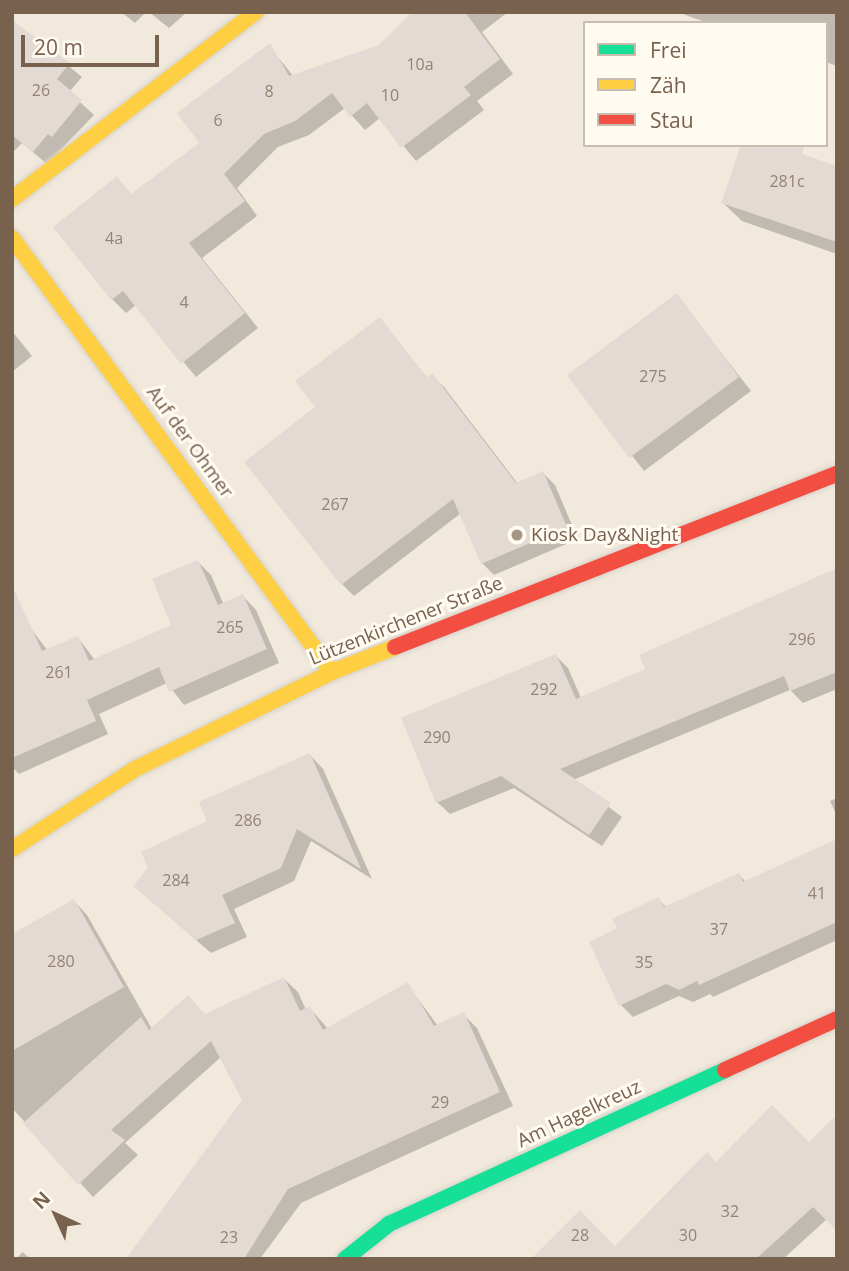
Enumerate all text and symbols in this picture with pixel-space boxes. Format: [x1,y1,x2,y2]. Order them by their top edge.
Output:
scale bar [24,21,163,65]
legend [583,21,828,147]
text: 20 m [34,33,83,61]
text: Frei [650,36,687,64]
house number: 10a [406,54,434,74]
text: Zäh [650,71,687,99]
house number: 26 [32,80,50,100]
house number: 8 [264,81,274,101]
house number: 10 [381,85,399,105]
text: Stau [650,106,694,134]
house number: 6 [213,110,223,130]
house number: 281c [769,171,805,191]
house number: 4a [105,228,123,248]
house number: 4 [179,292,189,312]
house number: 275 [639,366,667,386]
street label: Auf der Ohmer [142,382,238,502]
house number: 267 [321,494,349,514]
place label: Kiosk Day&Night [531,524,678,546]
marker: Kiosk Day&Night [509,527,525,543]
street label: Lützenkirchener Straße [306,572,506,670]
house number: 265 [216,617,244,637]
house number: 296 [788,629,816,649]
house number: 261 [45,662,73,682]
house number: 292 [530,679,558,699]
house number: 290 [423,727,451,747]
house number: 286 [234,810,262,830]
house number: 284 [162,870,190,890]
house number: 41 [808,883,826,903]
house number: 37 [710,919,728,939]
house number: 280 [47,951,75,971]
house number: 35 [635,952,653,972]
street label: Am Hagelkreuz [514,1075,644,1153]
house number: 29 [431,1092,449,1112]
north arrow [21,1180,91,1250]
text: N [26,1186,56,1215]
house number: 32 [721,1201,739,1221]
house number: 28 [571,1225,589,1245]
house number: 30 [679,1225,697,1245]
house number: 23 [220,1227,238,1247]

